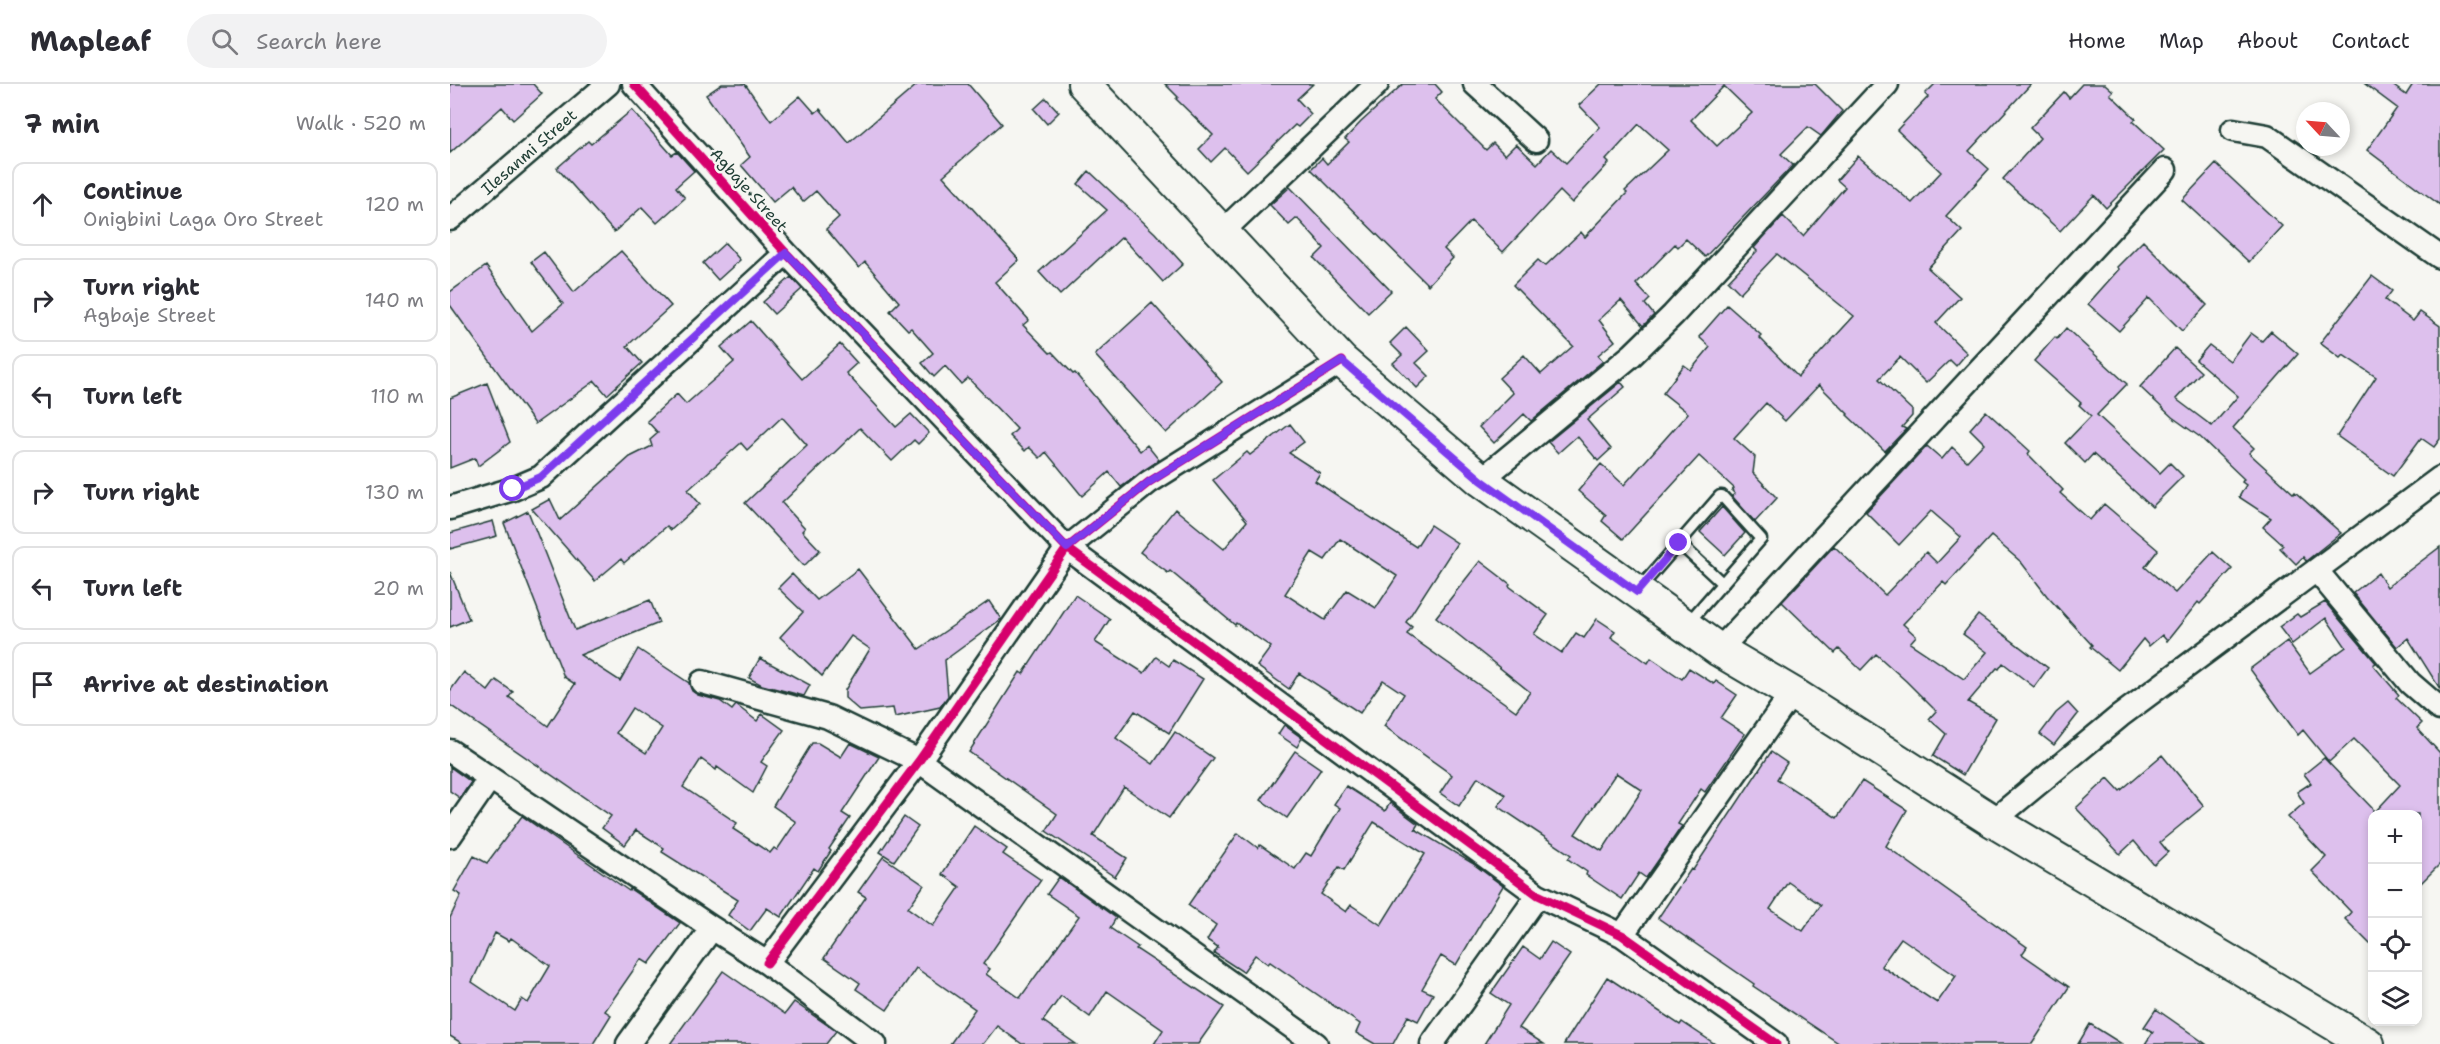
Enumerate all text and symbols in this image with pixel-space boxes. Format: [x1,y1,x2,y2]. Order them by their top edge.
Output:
search box [187,14,607,68]
text: Mapleaf [30,22,151,60]
icon: search [208,25,241,58]
text: Search here [256,27,382,56]
text: Home [2068,27,2126,55]
text: Map [2159,27,2204,55]
text: About [2237,27,2298,55]
text: Contact [2331,27,2410,55]
north arrow [2296,102,2350,156]
street label: Ilesanmi Street [477,105,581,199]
text: 7 min [24,106,100,141]
text: Walk · 520 m [296,110,426,136]
street label: Agbaje Street [706,143,792,237]
text: Continue [83,177,183,206]
icon: ahead [26,188,59,221]
text: 120 m [365,191,424,217]
text: Onigbini Laga Oro Street [83,206,323,232]
text: Turn right [83,273,200,302]
icon: right [26,284,59,317]
text: 140 m [365,287,424,313]
text: Agbaje Street [83,302,216,328]
icon: left [26,380,59,413]
text: Turn left [83,382,182,411]
text: 110 m [370,383,424,409]
route start [499,475,525,501]
icon: right [26,476,59,509]
text: Turn right [83,478,200,507]
text: 130 m [365,479,424,505]
route end [1665,529,1691,555]
icon: left [26,572,59,605]
text: Turn left [83,574,182,603]
text: 20 m [373,575,424,601]
icon: arrive [26,668,59,701]
text: Arrive at destination [83,670,329,699]
map controls [2368,810,2422,1026]
button: + [2368,810,2422,864]
button: − [2368,864,2422,918]
button: locate [2368,918,2422,972]
button: layers [2368,972,2422,1026]

